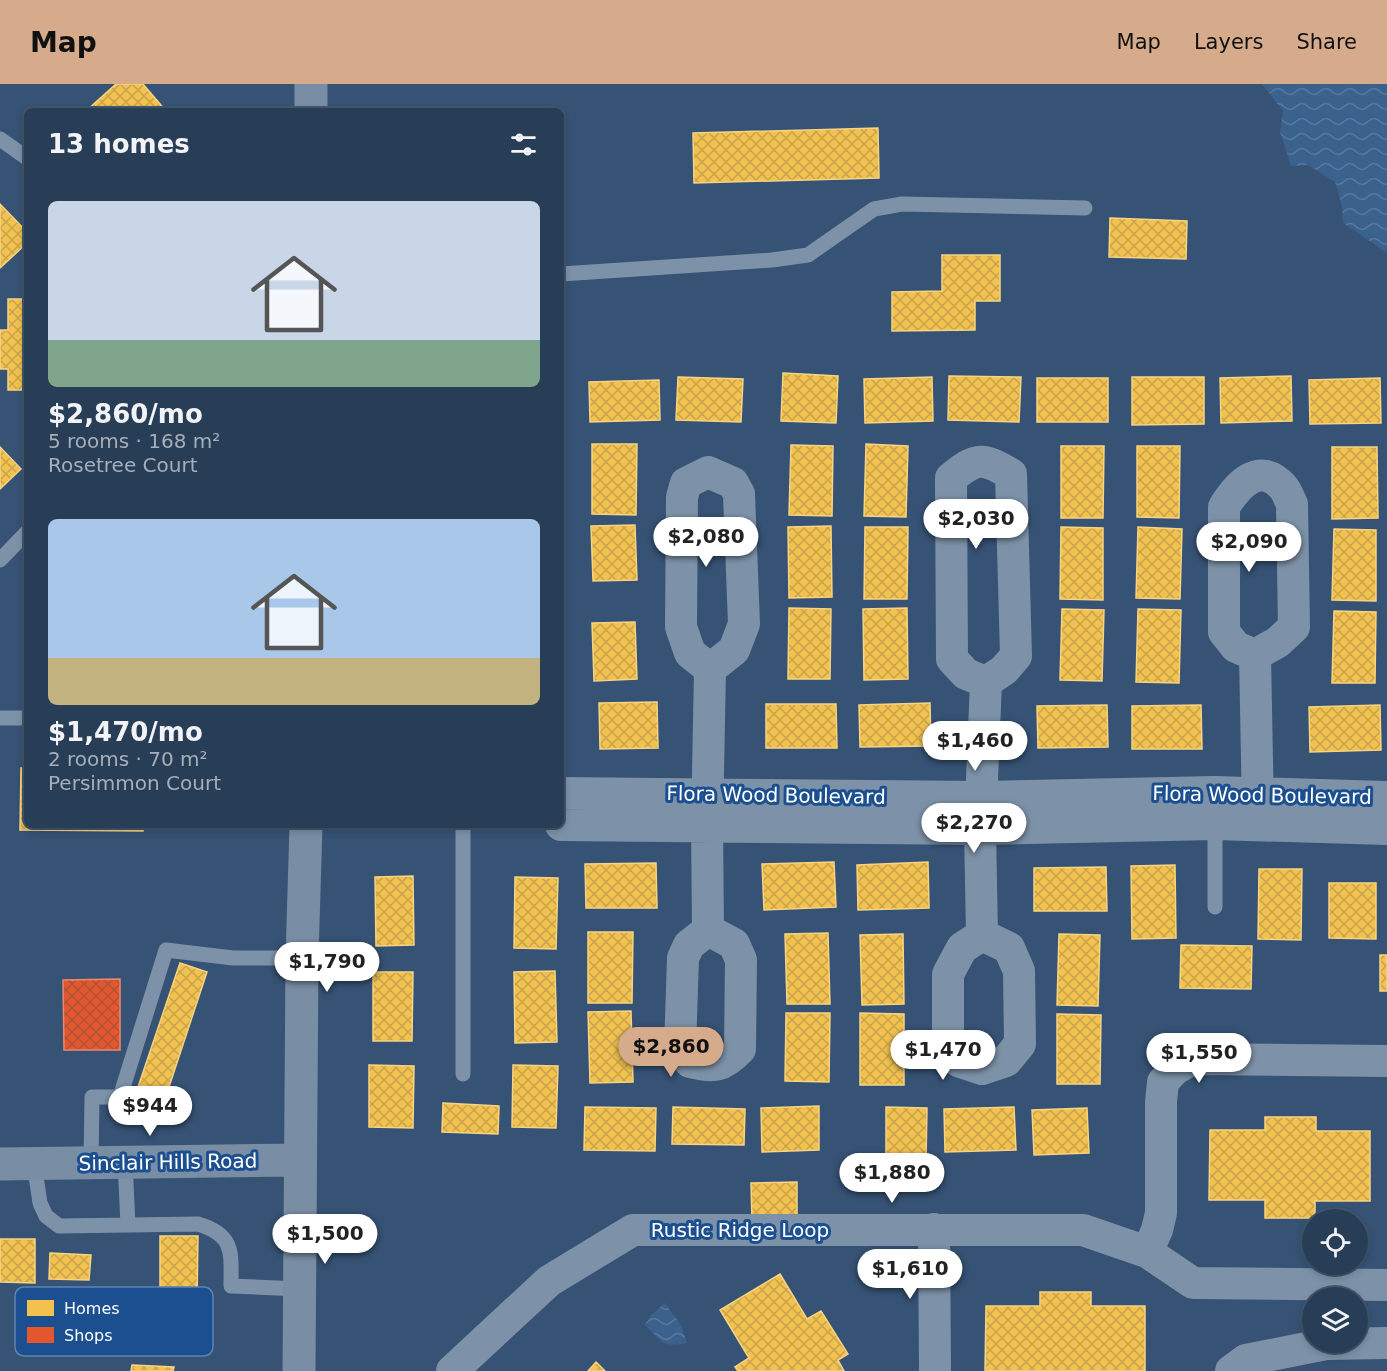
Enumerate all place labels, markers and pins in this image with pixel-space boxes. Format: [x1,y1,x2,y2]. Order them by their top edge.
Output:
pin: $2,030 [927,499,1025,550]
pin: $2,080 [657,517,755,568]
pin: $2,090 [1200,522,1298,573]
pin: $1,460 [926,721,1024,772]
pin: $2,270 [925,803,1023,854]
pin: $1,790 [278,942,376,993]
pin: $2,860 [622,1027,720,1078]
pin: $1,470 [894,1030,992,1081]
pin: $1,550 [1150,1033,1248,1084]
pin: $944 [114,1086,186,1137]
pin: $1,880 [843,1153,941,1204]
pin: $1,500 [276,1214,374,1265]
pin: $1,610 [861,1249,959,1300]

